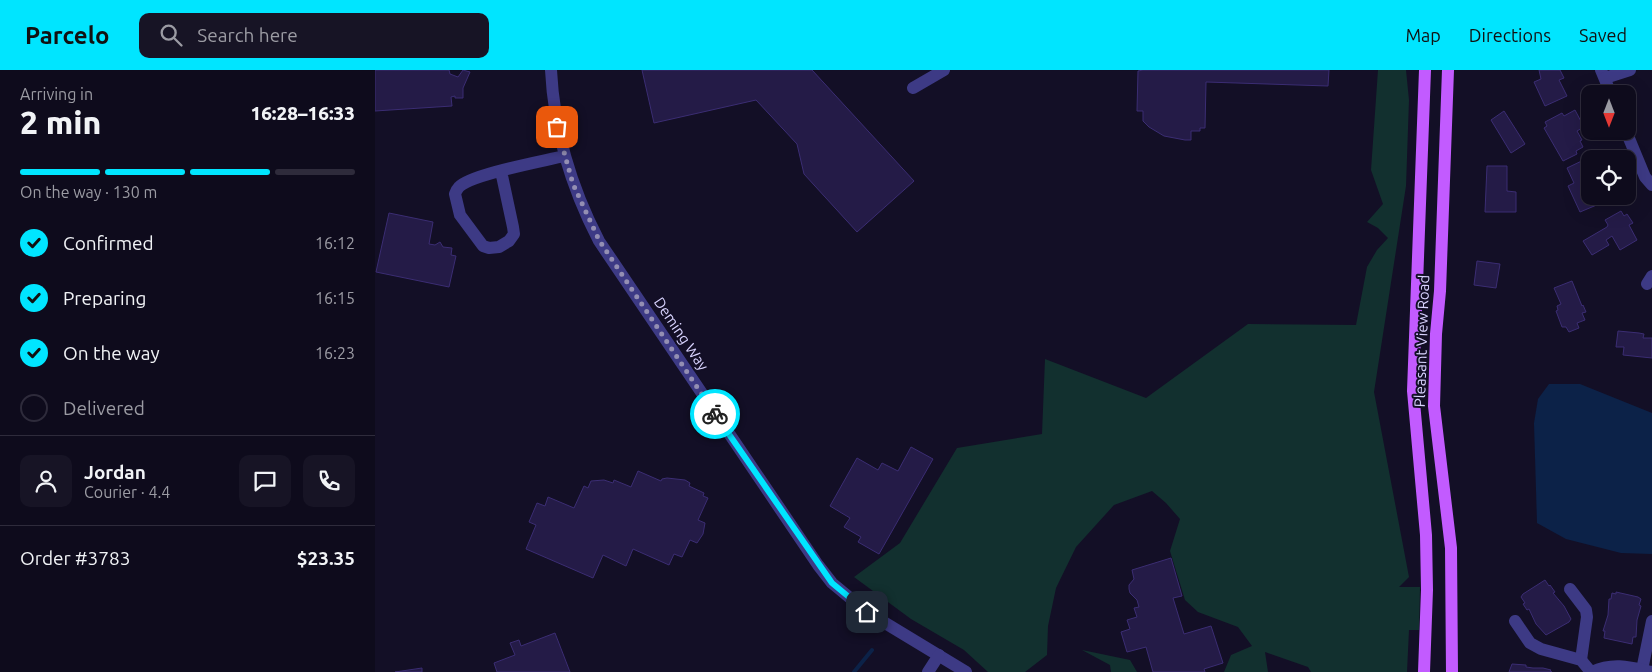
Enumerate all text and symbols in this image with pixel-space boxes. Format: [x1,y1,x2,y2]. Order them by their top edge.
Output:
search box [139,13,489,58]
icon: search [157,21,185,49]
text: Parcelo [25,22,109,49]
text: Search here [197,24,298,46]
text: Map [1405,25,1441,45]
text: Directions [1469,25,1551,45]
text: Saved [1579,25,1627,45]
text: Arriving in [20,85,93,103]
north arrow [1581,85,1636,140]
map controls [1581,85,1636,205]
text: 16:28–16:33 [250,102,355,124]
text: 2 min [20,104,101,140]
pin [536,106,578,148]
icon: bag [543,113,571,141]
button: locate [1581,150,1636,205]
text: On the way · 130 m [20,183,157,201]
icon: check [20,229,48,257]
text: Confirmed [63,232,154,254]
text: 16:12 [315,234,355,252]
street label: Pleasant View Road [1411,274,1432,408]
icon: check [20,284,48,312]
text: Preparing [63,287,147,309]
text: 16:15 [315,289,355,307]
street label: Deming Way [651,294,712,374]
icon: check [20,339,48,367]
text: On the way [63,342,160,364]
text: 16:23 [315,344,355,362]
courier [690,389,740,439]
text: Delivered [63,397,145,419]
icon: bike [701,400,729,428]
button: person [20,455,72,507]
button: chat [239,455,291,507]
button: phone [303,455,355,507]
text: Jordan [84,461,146,483]
text: Courier · 4.4 [84,483,170,501]
text: Order #3783 [20,547,130,569]
text: $23.35 [297,547,355,569]
pin [846,591,888,633]
icon: home [853,598,881,626]

